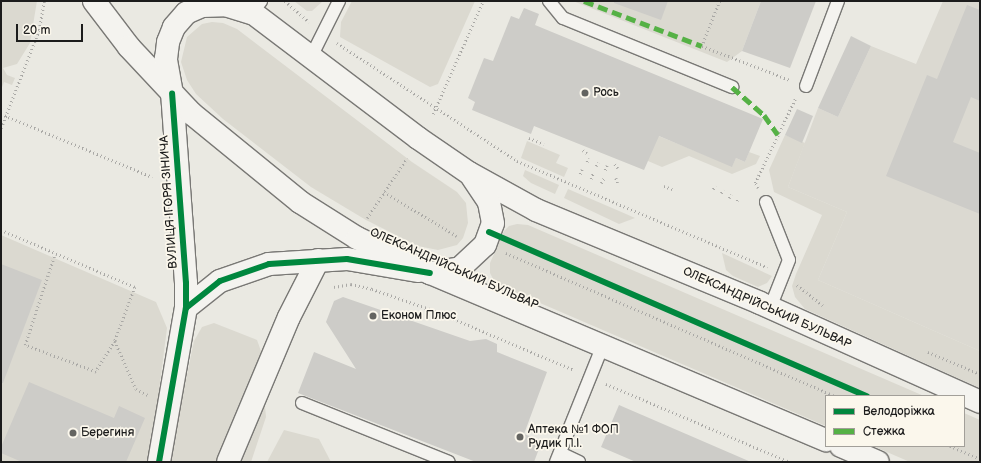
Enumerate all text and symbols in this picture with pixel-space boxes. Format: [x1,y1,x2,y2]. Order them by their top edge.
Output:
scale bar [18,16,85,42]
text: 20 m [23,23,50,38]
place label: Рось [593,86,619,100]
marker: Рось [580,88,590,98]
street label: ВУЛИЦЯ ІГОРЯ ЗІНИЧА [157,135,181,269]
street label: ОЛЕКСАНДРІЙСЬКИЙ БУЛЬВАР [368,225,540,313]
street label: ОЛЕКСАНДРІЙСЬКИЙ БУЛЬВАР [681,264,853,352]
place label: Економ Плюс [381,309,456,323]
marker: Економ Плюс [368,311,378,321]
legend [825,395,965,447]
text: Велодоріжка [863,404,935,419]
place label: Аптека №1 ФОП Рудик П.І. [528,423,619,451]
text: Стежка [863,424,905,439]
place label: Берегиня [81,426,134,440]
marker: Берегиня [68,428,78,438]
marker: Аптека №1 ФОП Рудик П.І. [515,432,525,442]

